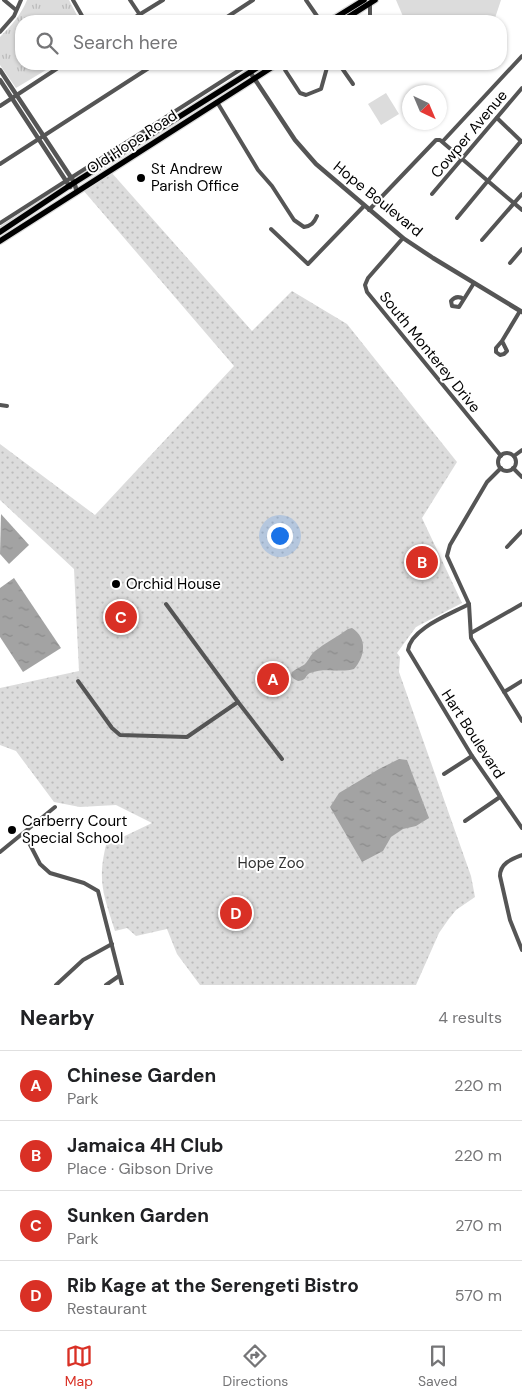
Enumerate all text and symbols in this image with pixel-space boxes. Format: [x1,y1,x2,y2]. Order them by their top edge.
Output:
search box [15,15,507,70]
icon: search [33,29,61,57]
text: Search here [73,30,178,55]
north arrow [402,85,447,130]
street label: Cowper Avenue [426,86,512,182]
street label: Old Hope Road [83,105,181,179]
street label: Hope Boulevard [329,157,427,241]
place label: St Andrew Parish Office [151,159,239,196]
marker: St Andrew Parish Office [135,172,147,184]
street label: South Monterey Drive [375,287,485,417]
your location [267,523,293,549]
pin: B [406,543,438,581]
place label: Orchid House [126,574,221,594]
marker: Orchid House [110,578,122,590]
pin: C [105,598,137,636]
pin: A [257,660,289,698]
street label: Hart Boulevard [437,686,509,782]
place label: Carberry Court Special School [22,811,128,848]
marker: Carberry Court Special School [6,824,18,836]
park label: Hope Zoo [238,853,305,873]
pin: D [220,894,252,932]
text: Nearby [20,1004,94,1032]
text: 4 results [438,1007,502,1028]
text: Chinese Garden [67,1063,216,1088]
text: A [30,1075,42,1096]
text: 220 m [454,1075,502,1096]
text: Park [67,1088,99,1109]
text: Jamaica 4H Club [67,1133,223,1158]
text: B [31,1145,41,1166]
text: 220 m [454,1145,502,1166]
text: Place · Gibson Drive [67,1158,213,1179]
text: Sunken Garden [67,1203,209,1228]
text: C [30,1215,42,1236]
text: 270 m [455,1215,502,1236]
text: Park [67,1228,99,1249]
text: Rib Kage at the Serengeti Bistro [67,1273,359,1298]
text: D [30,1285,42,1306]
text: 570 m [455,1285,502,1306]
text: Restaurant [67,1298,147,1319]
tab: Map [65,1342,93,1390]
tab: Directions [223,1342,288,1390]
tab: Saved [418,1342,457,1390]

